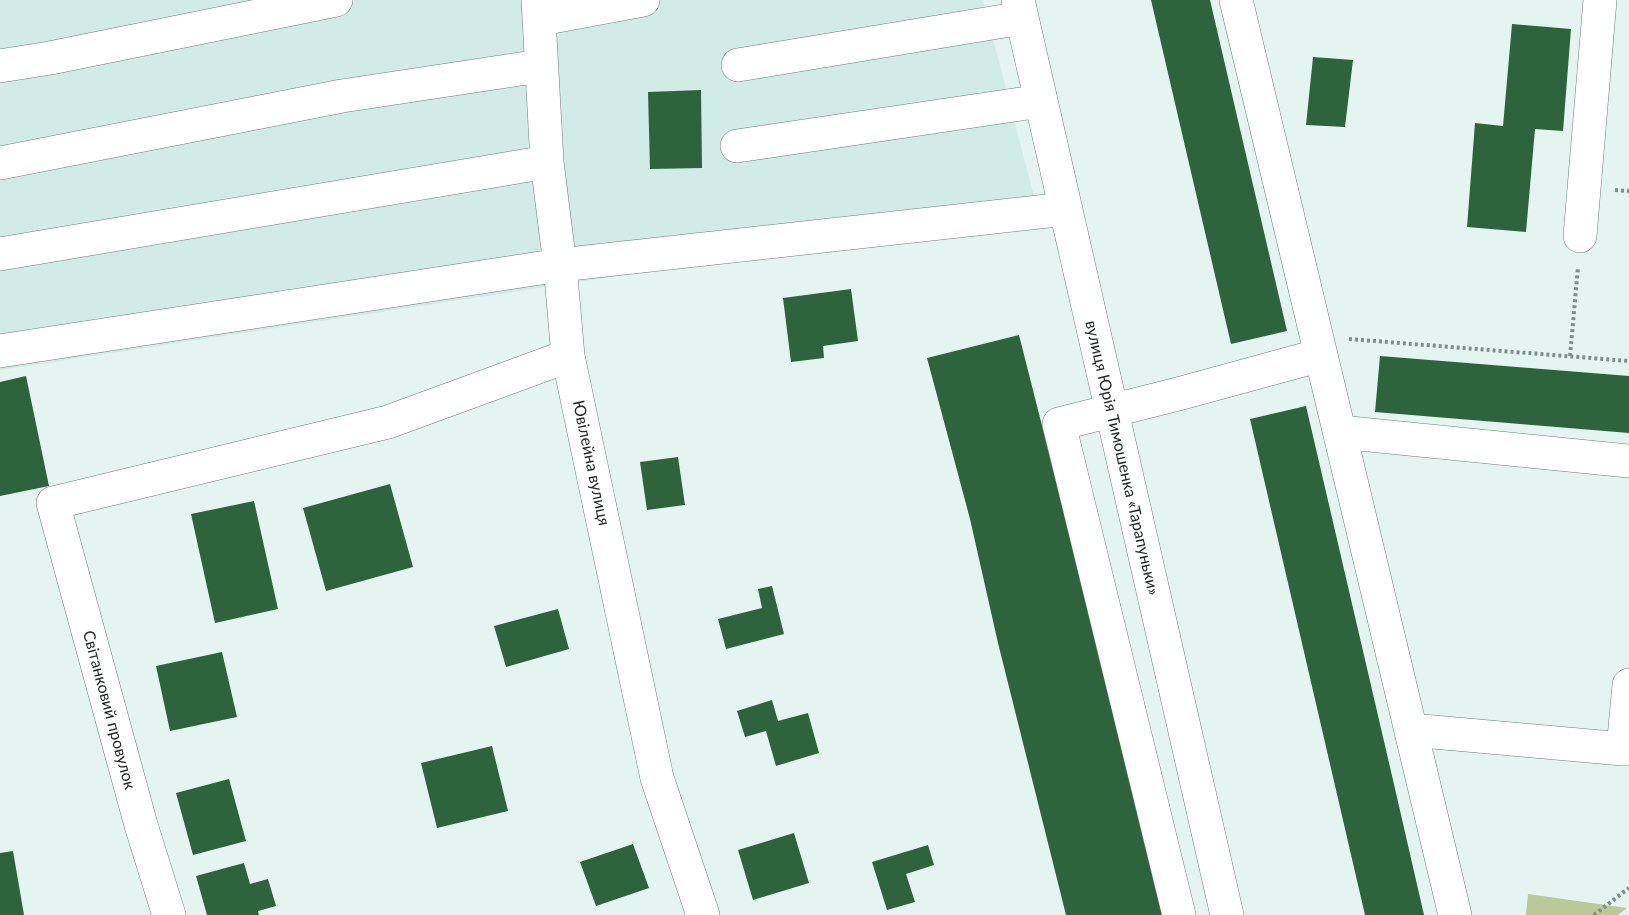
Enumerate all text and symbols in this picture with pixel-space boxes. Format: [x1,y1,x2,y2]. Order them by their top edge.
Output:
street label: вулиця Юрія Тимошенка «Тарапуньки» [1081,319,1163,597]
street label: Ювілейна вулиця [568,399,614,527]
street label: Світанковий провулок [79,628,139,792]

